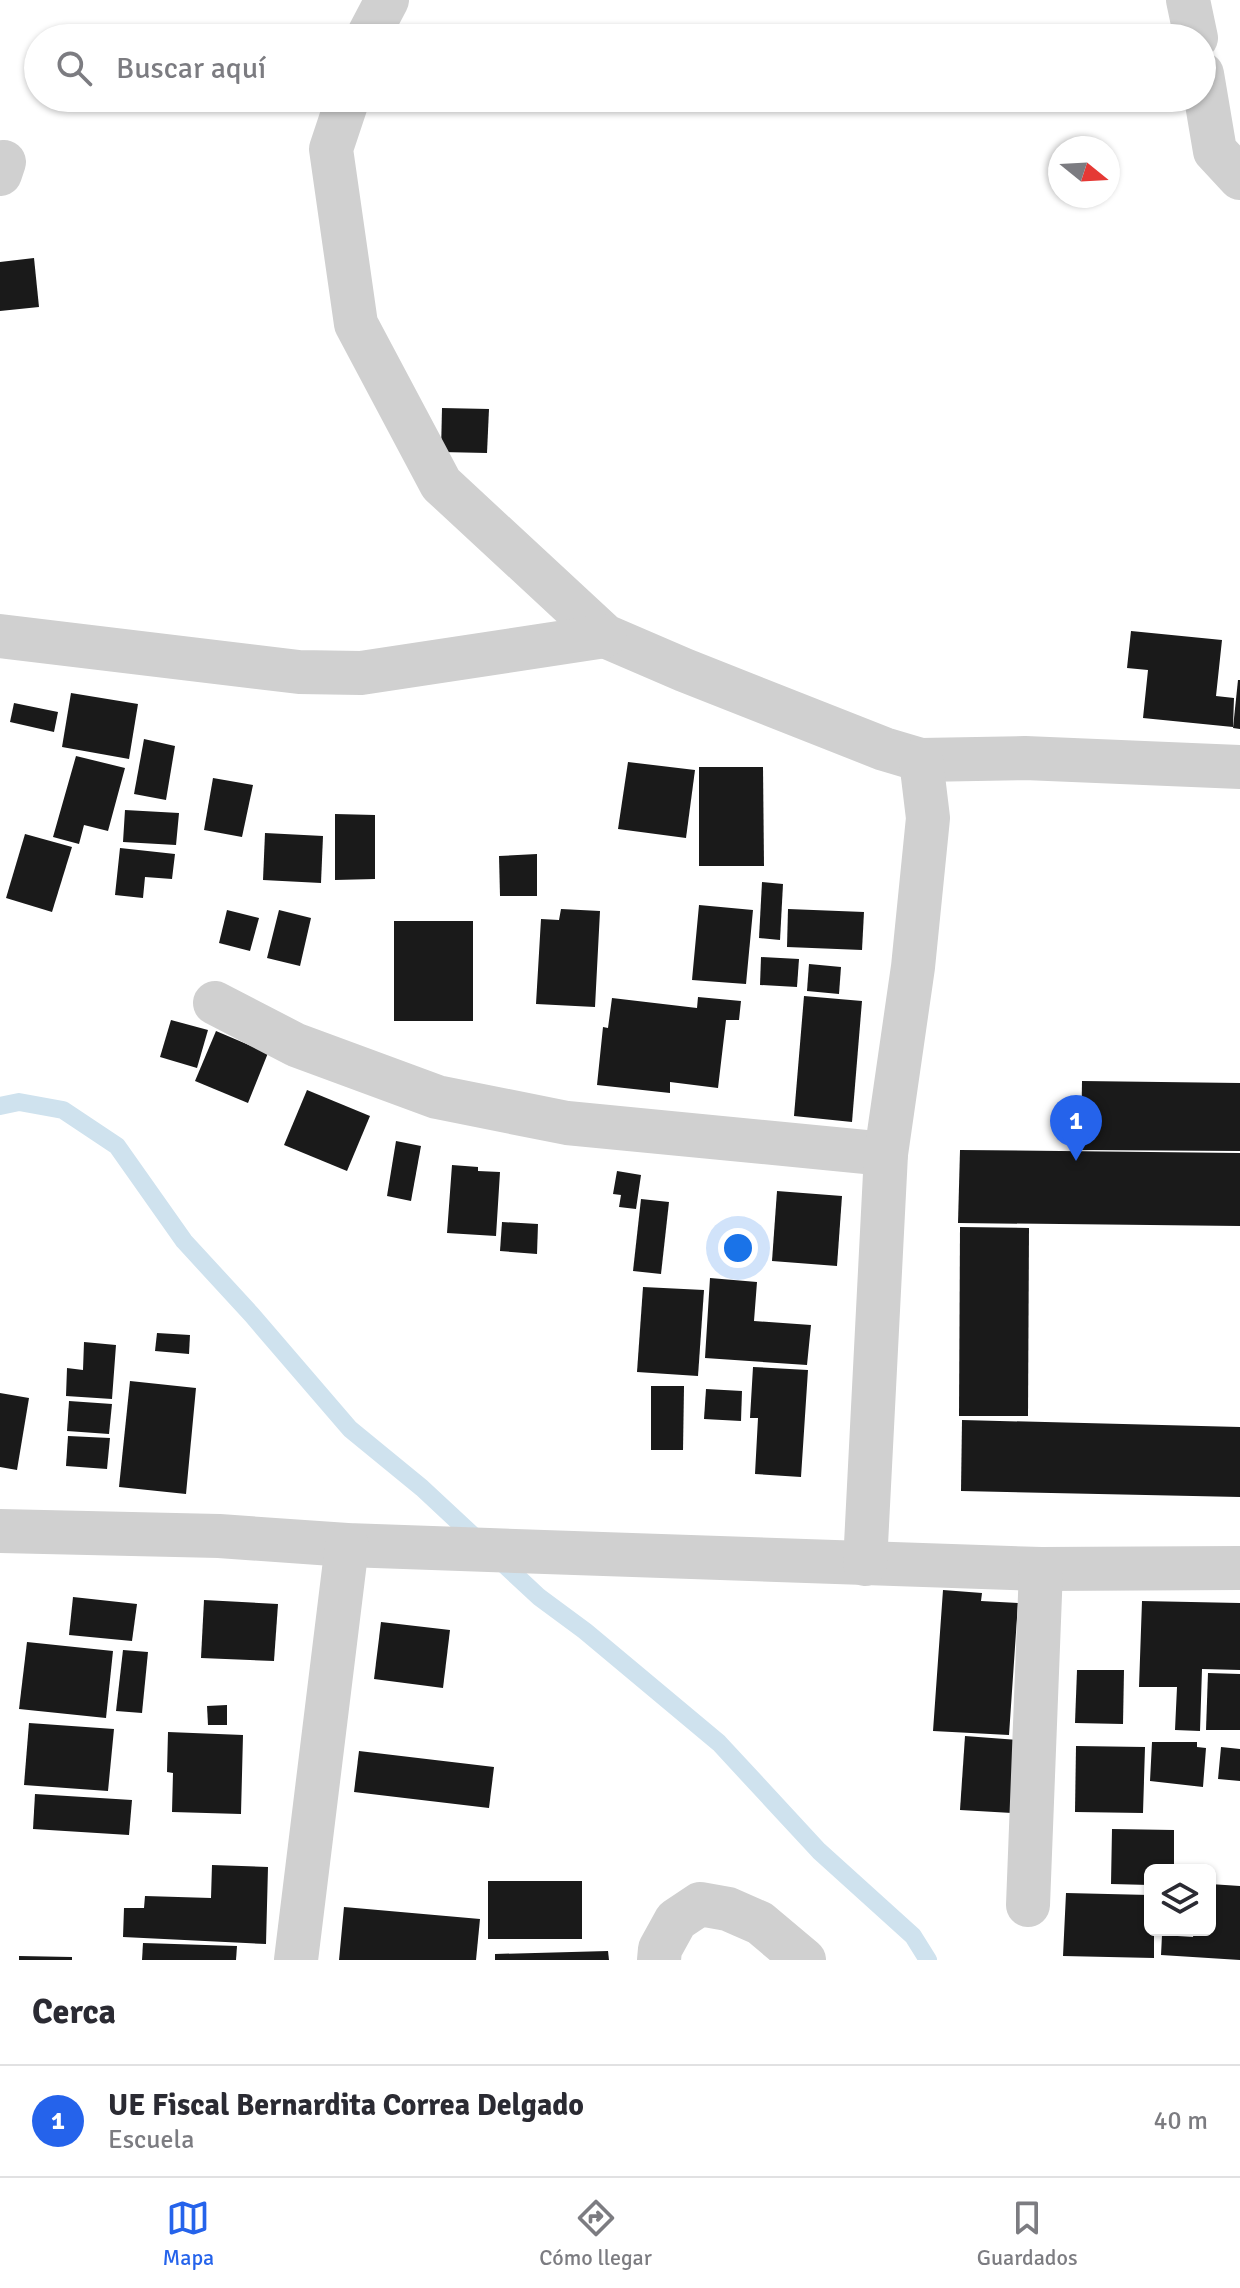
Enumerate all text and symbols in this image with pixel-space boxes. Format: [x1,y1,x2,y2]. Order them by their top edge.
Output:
search box [24,24,1216,112]
icon: search [52,46,96,90]
text: Buscar aquí [116,50,266,87]
north arrow [1048,136,1120,208]
pin: 1 [1050,1095,1102,1161]
your location [718,1228,758,1268]
map controls [1144,1864,1216,1936]
button: layers [1144,1864,1216,1936]
text: Cerca [32,1991,116,2033]
text: UE Fiscal Bernardita Correa Delgado [108,2087,584,2124]
text: 1 [51,2105,65,2137]
text: 40 m [1153,2105,1208,2137]
text: Escuela [108,2124,194,2156]
tab: Mapa [162,2196,214,2271]
tab: Cómo llegar [539,2196,652,2271]
tab: Guardados [977,2196,1078,2271]

